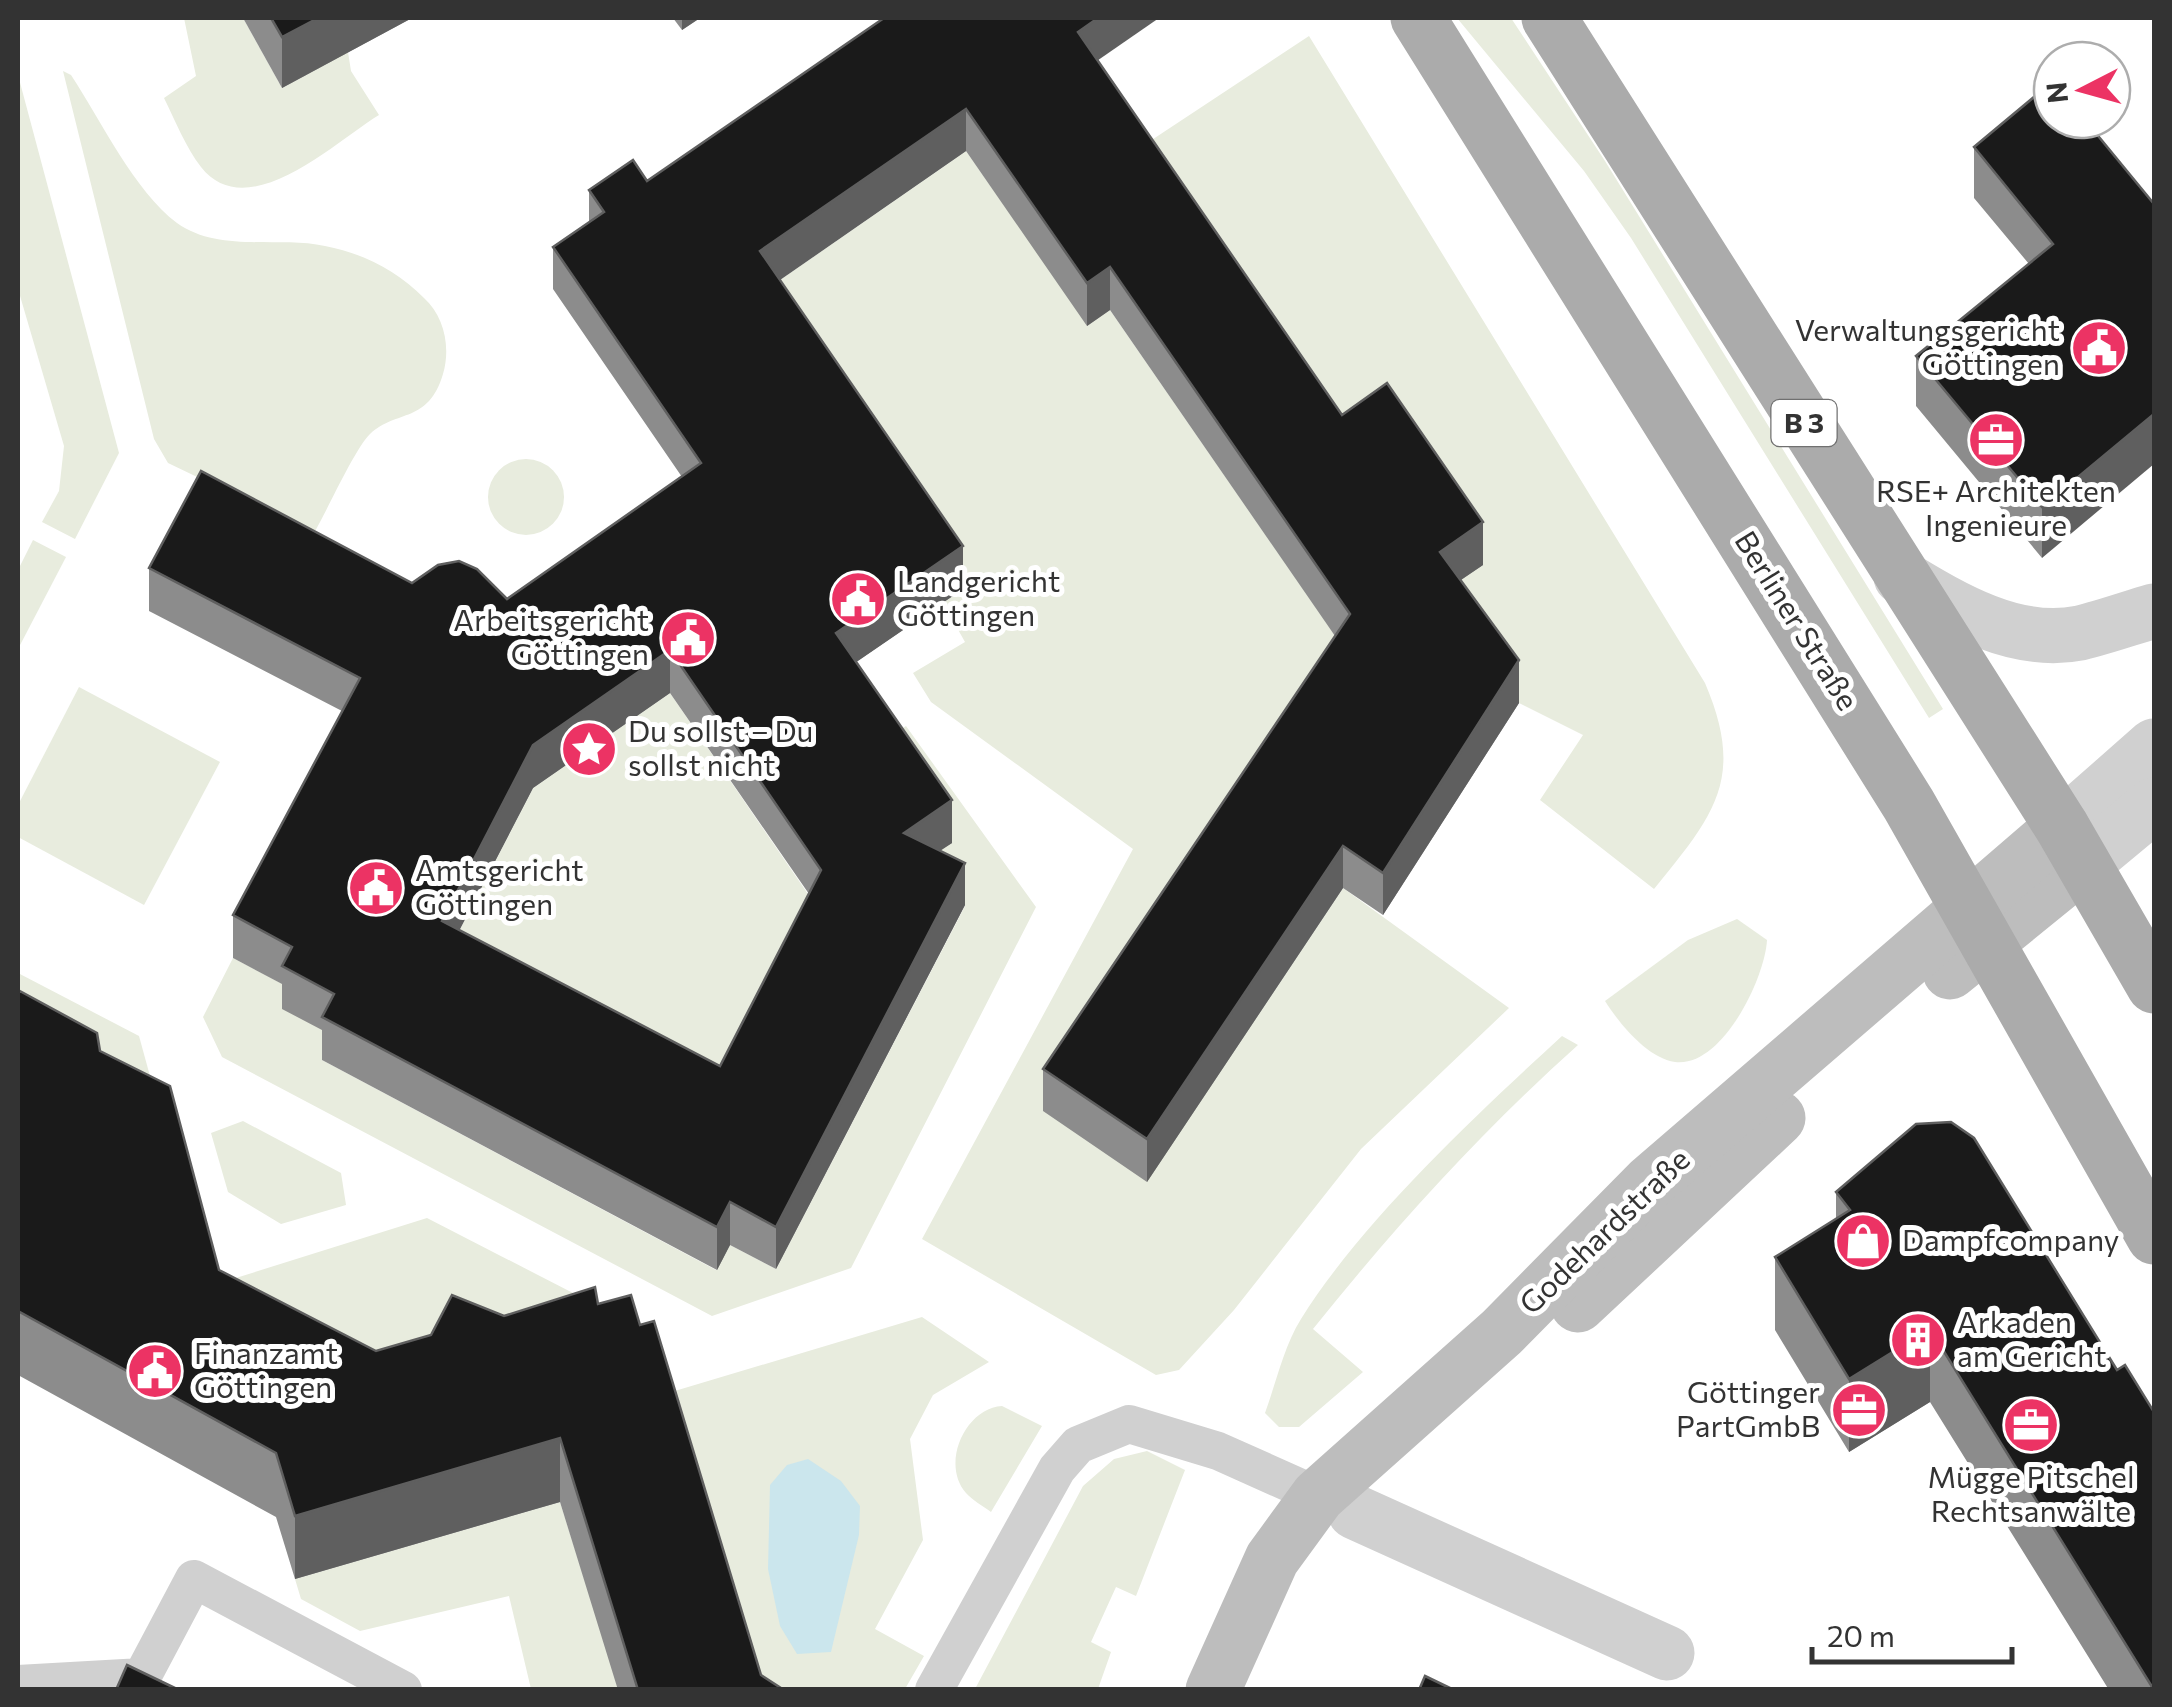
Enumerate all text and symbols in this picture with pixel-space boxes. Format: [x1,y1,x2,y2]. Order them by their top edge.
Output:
north arrow [2032,40,2132,140]
text: N [2038,80,2074,105]
place label: Verwaltungsgericht Göttingen [1795,310,2060,381]
public building icon: Verwaltungsgericht Göttingen [2069,318,2129,378]
road number: B 3 [1772,400,1836,446]
office icon: RSE+ Architekten Ingenieure [1966,410,2026,470]
place label: RSE+ Architekten Ingenieure [1876,471,2116,542]
street label: Berliner Straße [1728,523,1868,716]
place label: Landgericht Göttingen [897,561,1060,632]
public building icon: Landgericht Göttingen [828,569,888,629]
place label: Arbeitsgericht Göttingen [453,600,649,671]
public building icon: Arbeitsgericht Göttingen [658,608,718,668]
place label: Du sollst – Du sollst nicht [628,711,813,782]
place icon: Du sollst – Du sollst nicht [559,719,619,779]
place label: Amtsgericht Göttingen [415,850,584,921]
public building icon: Amtsgericht Göttingen [346,858,406,918]
street label: Godehardstraße [1511,1140,1696,1321]
shop icon: Dampfcompany [1833,1211,1893,1271]
place label: Dampfcompany [1902,1220,2119,1257]
place label: Arkaden am Gericht [1957,1302,2106,1373]
building icon: Arkaden am Gericht [1888,1310,1948,1370]
place label: Finanzamt Göttingen [194,1333,338,1404]
public building icon: Finanzamt Göttingen [125,1341,185,1401]
place label: Göttinger PartGmbB [1676,1372,1820,1443]
office icon: Göttinger PartGmbB [1829,1380,1889,1440]
office icon: Mügge Pitschel Rechtsanwälte [2001,1395,2061,1455]
place label: Mügge Pitschel Rechtsanwälte [1927,1457,2135,1528]
scale bar [1812,1602,2012,1664]
text: 20 m [1827,1616,1895,1653]

